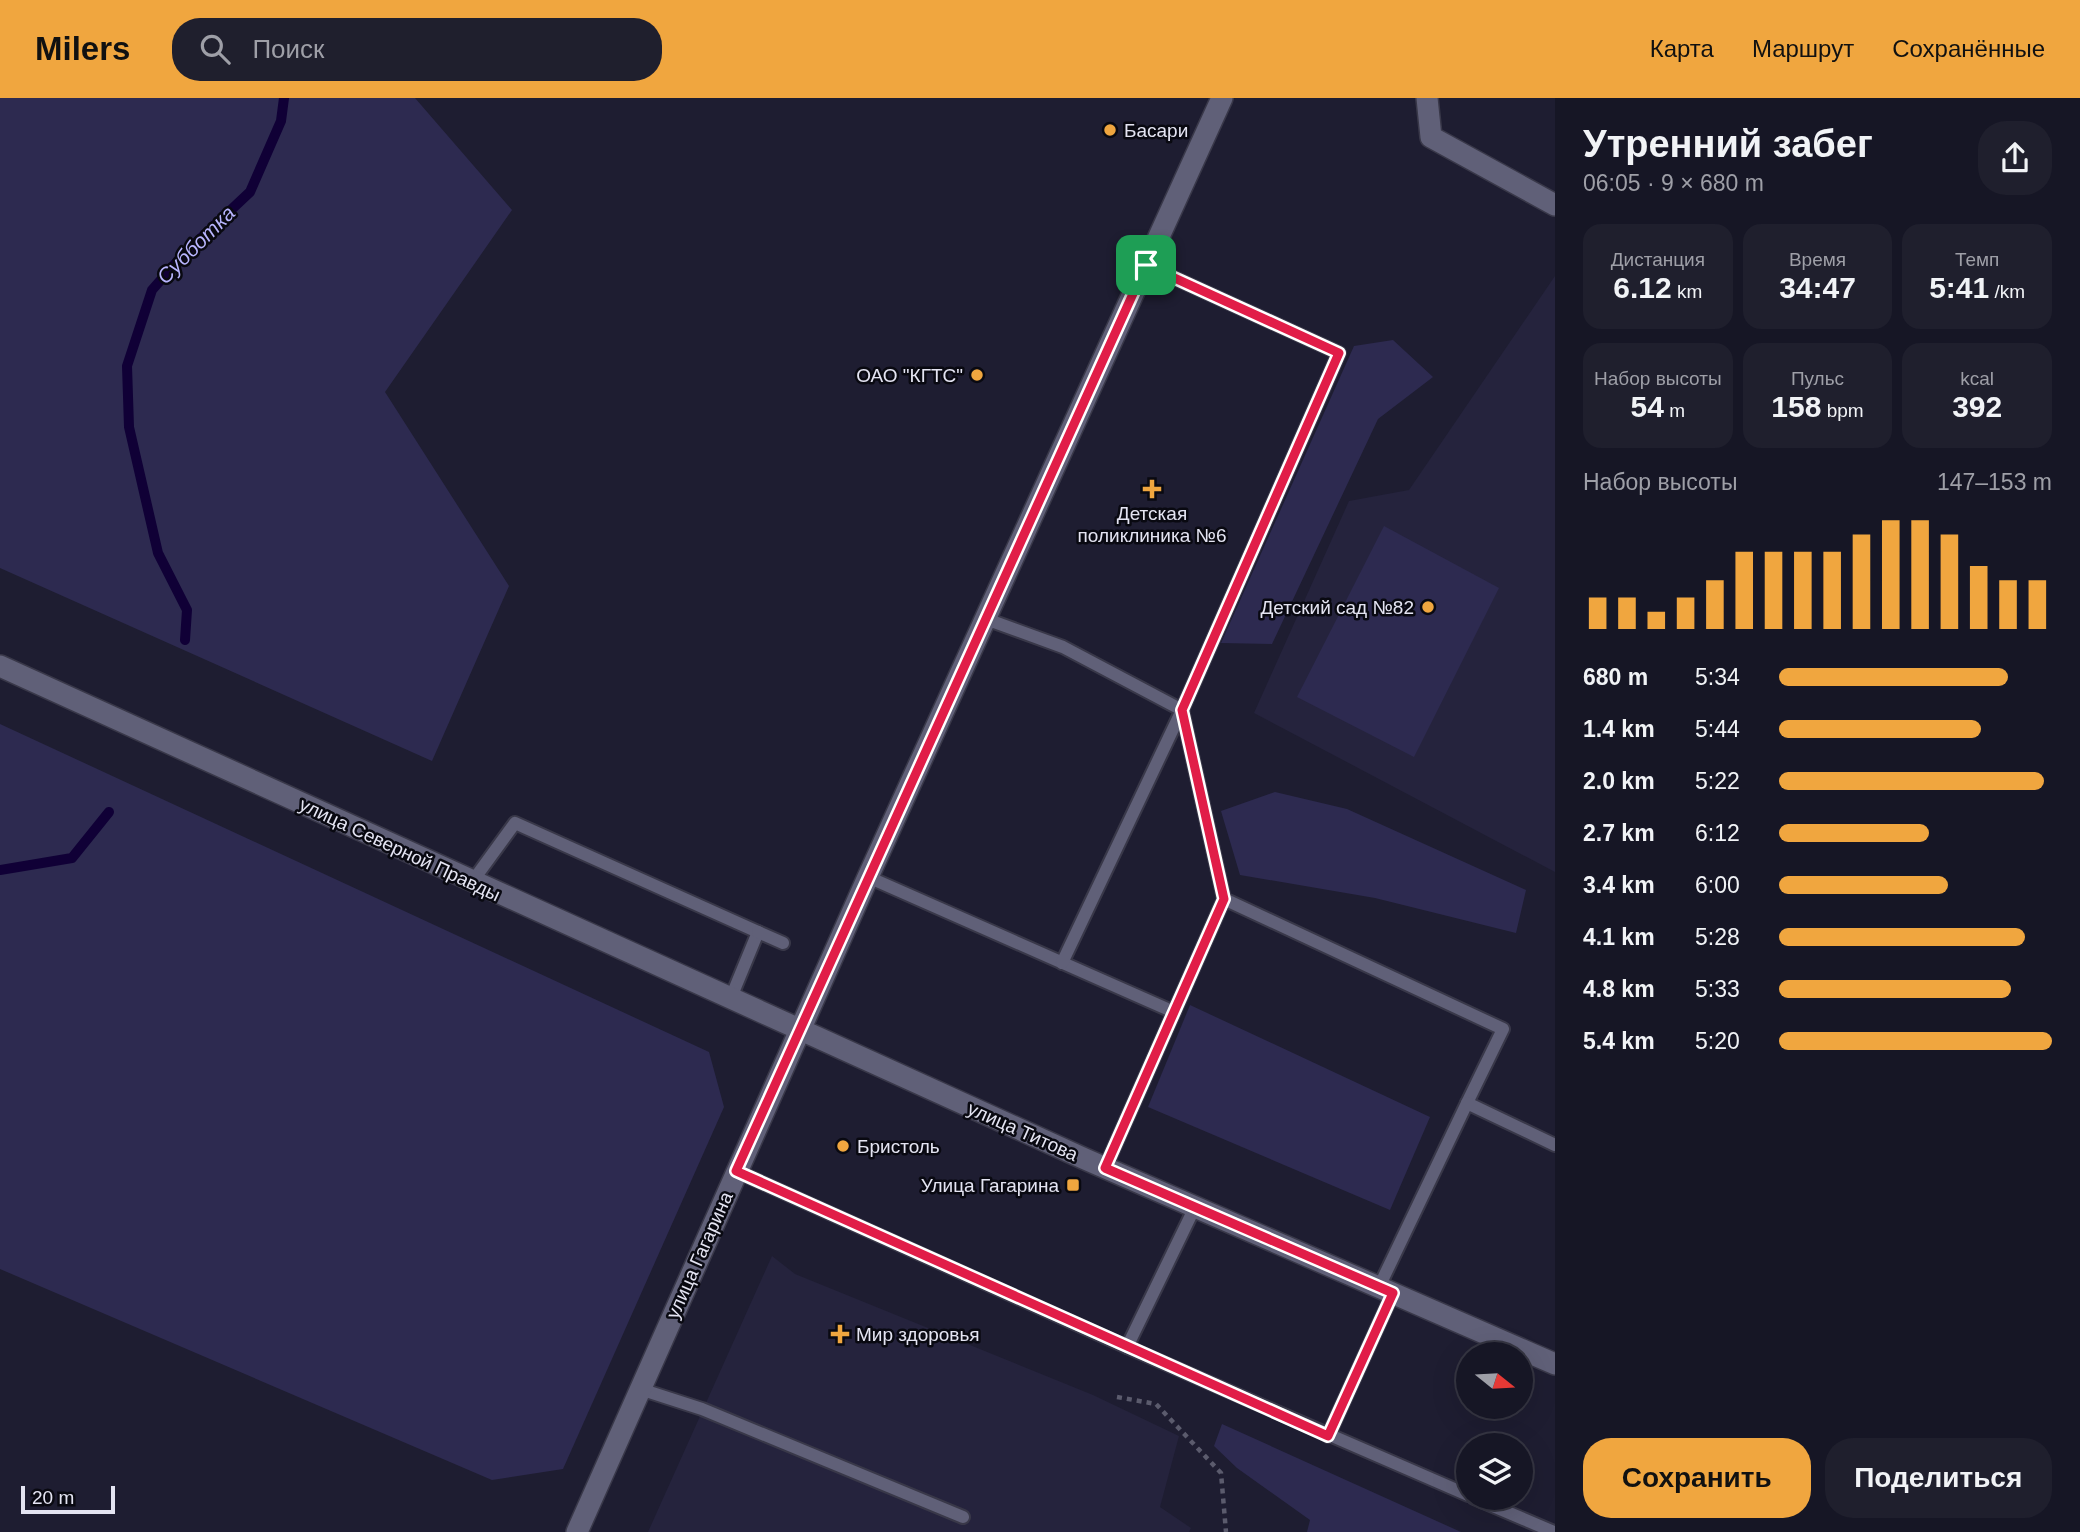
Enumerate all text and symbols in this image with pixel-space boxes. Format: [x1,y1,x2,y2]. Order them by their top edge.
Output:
search box [172,18,662,81]
text: Milers [35,30,130,67]
icon: search [196,30,234,68]
text: Поиск [252,34,324,64]
text: Карта [1650,35,1714,62]
text: Маршрут [1752,35,1854,62]
text: Сохранённые [1892,35,2045,62]
place label: Басари [1124,120,1188,141]
button: share [1978,121,2052,195]
marker: Басари [1102,122,1118,138]
text: Утренний забег [1583,123,1873,165]
text: 06:05 · 9 × 680 m [1583,170,1764,196]
water label: Субботка [152,201,239,288]
pin [1116,235,1176,295]
icon: arrive [1127,246,1165,284]
text: Дистанция [1611,249,1705,270]
text: Время [1789,249,1846,270]
text: Темп [1955,249,1999,270]
text: 6.12 [1613,271,1672,304]
text: 34:47 [1779,271,1856,304]
text: 5:41 [1929,271,1989,304]
text: km [1672,281,1702,302]
text: /km [1989,281,2025,302]
place label: ОАО "КГТС" [856,365,963,386]
marker: ОАО "КГТС" [969,367,985,383]
text: Набор высоты [1594,368,1722,389]
text: Пульс [1791,368,1844,389]
text: kcal [1960,368,1994,389]
text: 54 [1631,390,1664,423]
text: 158 [1771,390,1821,423]
text: 392 [1952,390,2002,423]
text: m [1664,400,1685,421]
text: bpm [1821,400,1864,421]
text: Набор высоты [1583,469,1737,495]
text: 147–153 m [1937,469,2052,495]
marker: Детская поликлиника №6 [1142,479,1162,499]
place label: Детская поликлиника №6 [1078,503,1227,546]
place label: Детский сад №82 [1260,597,1414,618]
marker: Детский сад №82 [1420,599,1436,615]
text: 680 m [1583,664,1648,690]
text: 5:34 [1695,664,1740,690]
text: 1.4 km [1583,716,1655,742]
text: 5:44 [1695,716,1740,742]
text: 2.0 km [1583,768,1655,794]
text: 5:22 [1695,768,1740,794]
street label: улица Северной Правды [296,794,504,905]
text: 2.7 km [1583,820,1655,846]
text: 6:12 [1695,820,1740,846]
text: 3.4 km [1583,872,1655,898]
text: 6:00 [1695,872,1740,898]
text: 4.1 km [1583,924,1655,950]
text: 5:28 [1695,924,1740,950]
text: 4.8 km [1583,976,1655,1002]
text: 5:33 [1695,976,1740,1002]
text: 5.4 km [1583,1028,1655,1054]
text: 5:20 [1695,1028,1740,1054]
street label: улица Титова [964,1098,1082,1165]
place label: Бристоль [857,1136,940,1157]
marker: Бристоль [835,1138,851,1154]
place label: Улица Гагарина [921,1175,1059,1196]
marker: Улица Гагарина [1065,1177,1081,1193]
street label: улица Гагарина [662,1188,737,1322]
marker: Мир здоровья [830,1324,850,1344]
place label: Мир здоровья [856,1324,980,1345]
north arrow [1456,1342,1533,1419]
map controls [1456,1342,1533,1510]
button: layers [1456,1433,1533,1510]
button: Сохранить [1583,1438,1811,1518]
button: Поделиться [1825,1438,2052,1518]
scale bar [21,1483,116,1515]
text: 20 m [32,1487,74,1508]

